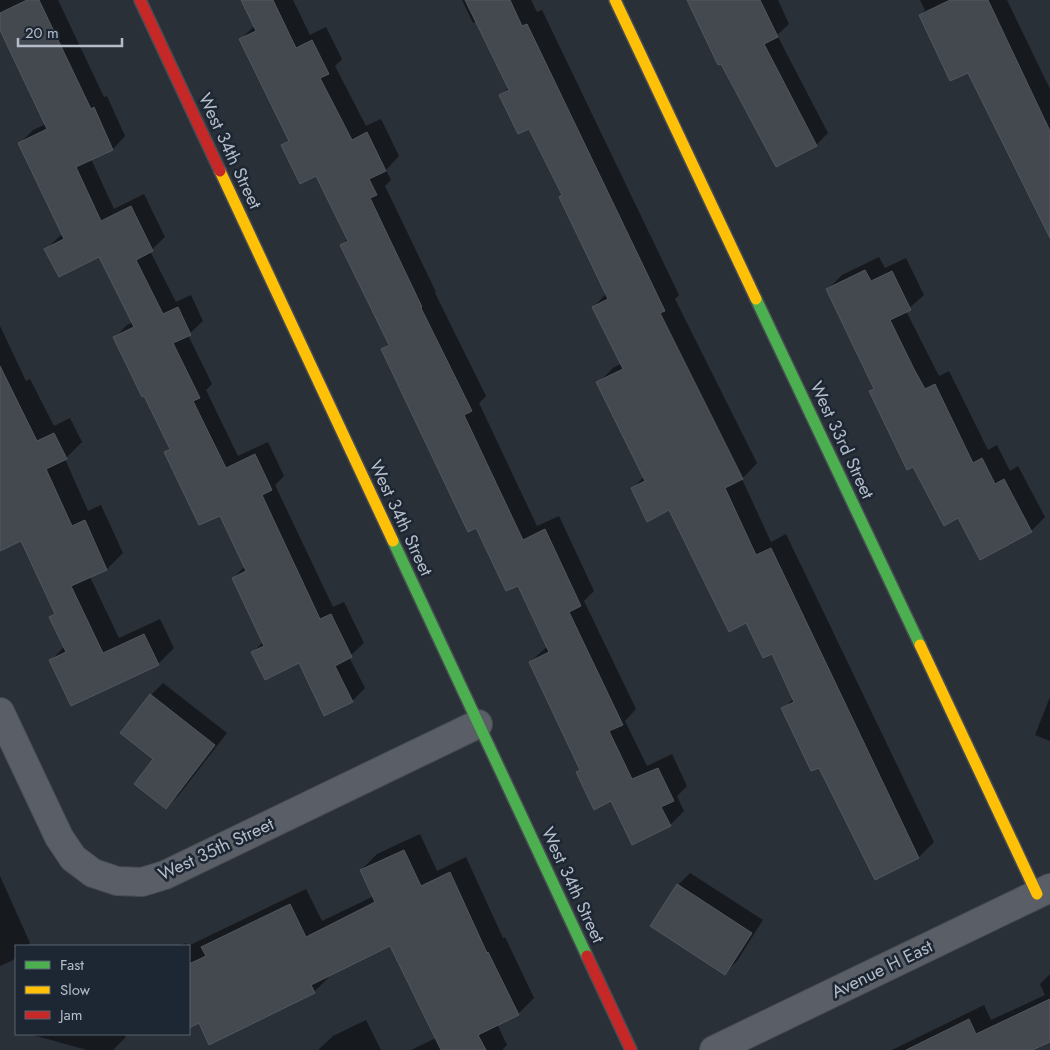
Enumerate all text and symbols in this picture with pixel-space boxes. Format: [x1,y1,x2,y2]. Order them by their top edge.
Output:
scale bar [18,15,121,47]
text: 20 m [25,22,59,44]
street label: West 34th Street [192,89,268,214]
street label: West 33rd Street [803,377,881,504]
street label: West 34th Street [363,456,439,581]
street label: West 35th Street [154,811,279,887]
street label: West 34th Street [535,823,611,948]
street label: Avenue H East [827,933,938,1005]
legend [15,945,190,1035]
text: Fast [60,954,84,976]
text: Slow [60,979,91,1001]
text: Jam [58,1004,83,1026]

